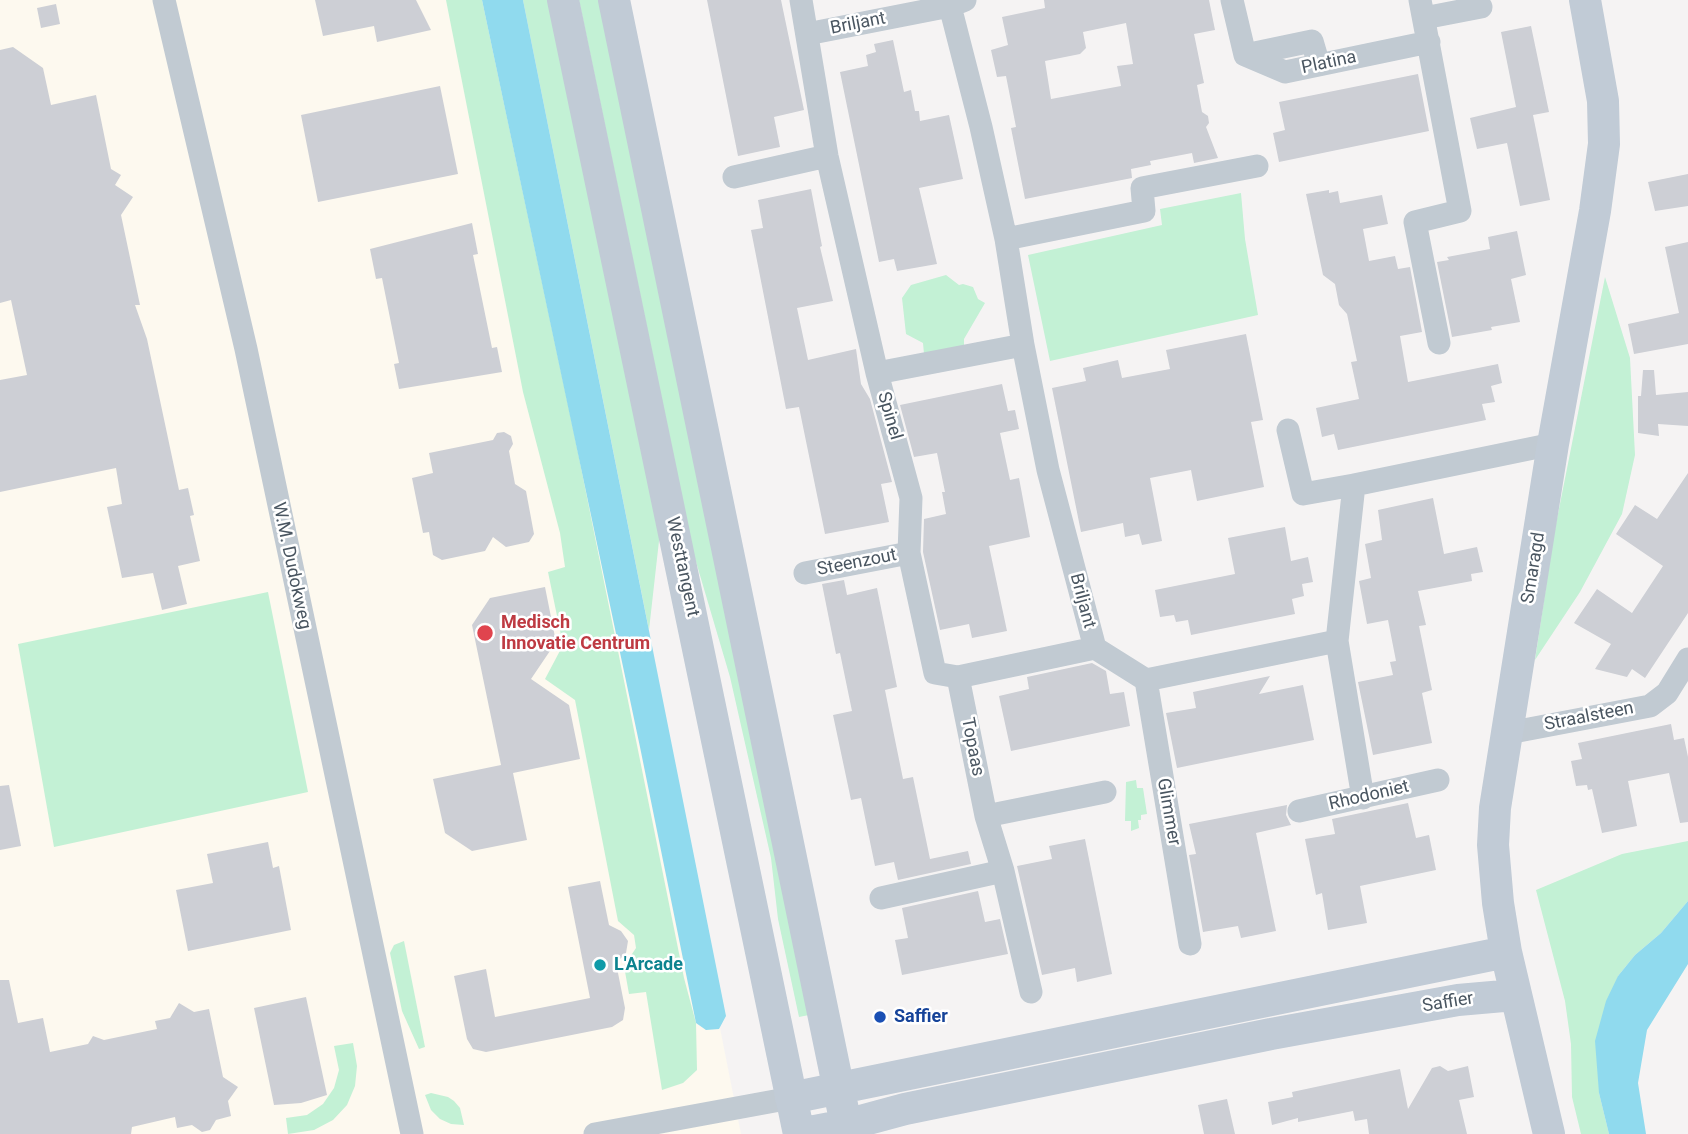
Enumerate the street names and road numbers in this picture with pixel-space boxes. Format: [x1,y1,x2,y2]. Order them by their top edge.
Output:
street label: Briljant [828,8,888,40]
street label: Platina [1300,47,1358,79]
street label: Spinel [872,389,906,443]
street label: W.M. Dudokweg [267,501,315,631]
street label: Westtangent [661,515,703,619]
street label: Smaragd [1518,531,1550,605]
street label: Steenzout [815,545,899,581]
street label: Briljant [1064,571,1100,631]
street label: Straalsteen [1543,698,1635,736]
street label: Topaas [956,716,988,778]
street label: Rhodoniet [1327,776,1411,816]
street label: Glimmer [1151,777,1185,847]
street label: Saffier [1421,988,1475,1018]

